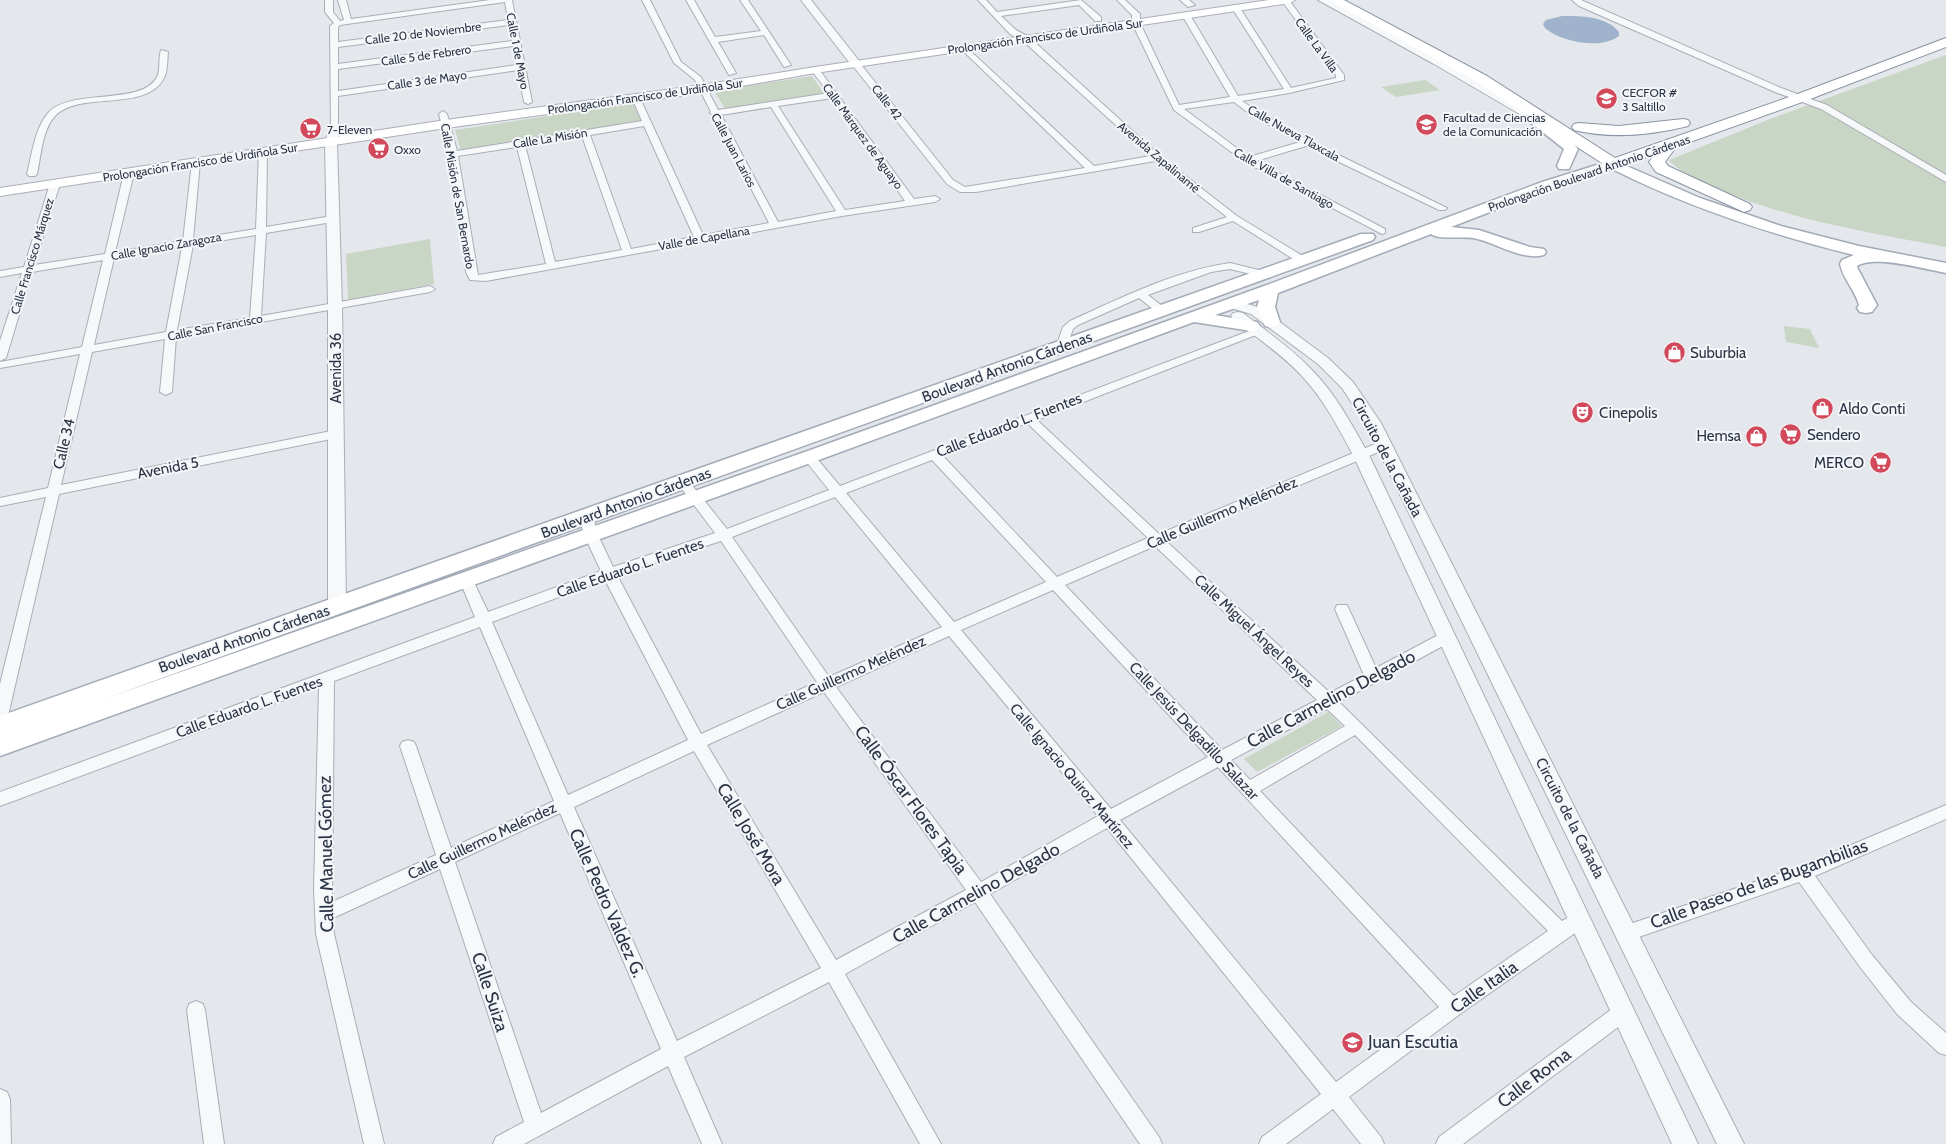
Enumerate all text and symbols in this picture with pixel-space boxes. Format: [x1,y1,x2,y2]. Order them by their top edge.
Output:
street label: Calle 1 de Mayo [503,12,533,91]
street label: Prolongación Francisco de Urdiñola Sur [946,15,1144,57]
street label: Calle La Villa [1292,15,1342,75]
street label: Calle 20 de Noviembre [364,18,482,48]
street label: Calle 5 de Febrero [380,41,472,69]
street label: Calle 3 de Mayo [386,67,468,93]
street label: Prolongación Francisco de Urdiñola Sur [546,75,744,117]
street label: Calle Márquez de Aguayo [820,80,907,192]
street label: Calle 42 [869,81,905,123]
place label: CECFOR # 3 Saltillo [1622,85,1678,114]
school or university icon: CECFOR # 3 Saltillo [1594,87,1618,111]
street label: Calle Nueva Tlaxcala [1245,102,1343,165]
street label: Calle Juan Larios [708,110,760,190]
place label: Facultad de Ciencias de la Comunicación [1443,110,1545,139]
school or university icon: Facultad de Ciencias de la Comunicación [1415,112,1439,136]
supermarket icon: 7-Eleven [299,117,323,141]
street label: Avenida Zapalinamé [1115,118,1203,196]
place label: 7-Eleven [327,122,372,137]
street label: Calle Misión de San Bernardo [438,122,478,270]
street label: Calle La Misión [512,125,589,151]
street label: Prolongación Boulevard Antonio Cárdenas [1486,131,1692,215]
supermarket icon: Oxxo [366,137,390,161]
street label: Prolongación Francisco de Urdiñola Sur [102,139,299,185]
place label: Oxxo [394,142,421,157]
street label: Calle Villa de Santiago [1231,144,1337,212]
street label: Calle Francisco Márquez [7,196,57,316]
street label: Valle de Capellana [657,223,751,253]
street label: Calle Ignacio Zaragoza [110,229,223,263]
street label: Calle San Francisco [166,310,264,344]
street label: Boulevard Antonio Cárdenas [920,328,1094,406]
street label: Avenida 36 [327,333,345,403]
shop icon: Suburbia [1662,341,1686,365]
place label: Suburbia [1690,344,1747,362]
street label: Calle Eduardo L. Fuentes [934,389,1084,461]
street label: Circuito de la Cañada [1348,394,1427,521]
shop icon: Aldo Conti [1811,397,1835,421]
place label: Aldo Conti [1839,400,1905,418]
theatre icon: Cinepolis [1571,401,1595,425]
place label: Cinepolis [1599,404,1658,422]
street label: Calle 34 [49,417,79,471]
supermarket icon: Sendero [1779,423,1803,447]
shop icon: Hemsa [1745,424,1769,448]
place label: Sendero [1807,426,1861,444]
place label: Hemsa [1696,427,1742,445]
supermarket icon: MERCO [1868,451,1892,475]
street label: Avenida 5 [136,453,200,483]
place label: MERCO [1814,454,1864,472]
street label: Boulevard Antonio Cárdenas [539,464,713,542]
street label: Calle Guillermo Meléndez [1144,473,1300,553]
street label: Calle Eduardo L. Fuentes [554,534,706,602]
street label: Calle Miguel Ángel Reyes [1190,570,1318,691]
street label: Boulevard Antonio Cárdenas [156,601,332,677]
street label: Calle Guillermo Meléndez [773,632,929,714]
street label: Calle Carmelino Delgado [1243,645,1419,753]
street label: Calle Jesús Delgadillo Salazar [1125,658,1263,804]
street label: Calle Eduardo L. Fuentes [173,672,325,742]
street label: Calle Ignacio Quiroz Martínez [1006,700,1138,852]
street label: Calle Óscar Flores Tapia [850,721,973,879]
street label: Circuito de la Cañada [1532,755,1609,882]
street label: Calle Manuel Gómez [314,775,338,933]
street label: Calle José Mora [712,779,790,889]
street label: Calle Guillermo Meléndez [405,799,559,883]
street label: Calle Pedro Valdez G. [564,825,650,981]
street label: Calle Paseo de las Bugambilias [1647,834,1871,934]
street label: Calle Carmelino Delgado [889,838,1064,948]
street label: Calle Suiza [467,950,513,1035]
street label: Calle Italia [1446,956,1522,1018]
school or university icon: Juan Escutia [1340,1030,1364,1054]
place label: Juan Escutia [1367,1031,1458,1053]
street label: Calle Roma [1493,1043,1575,1113]

